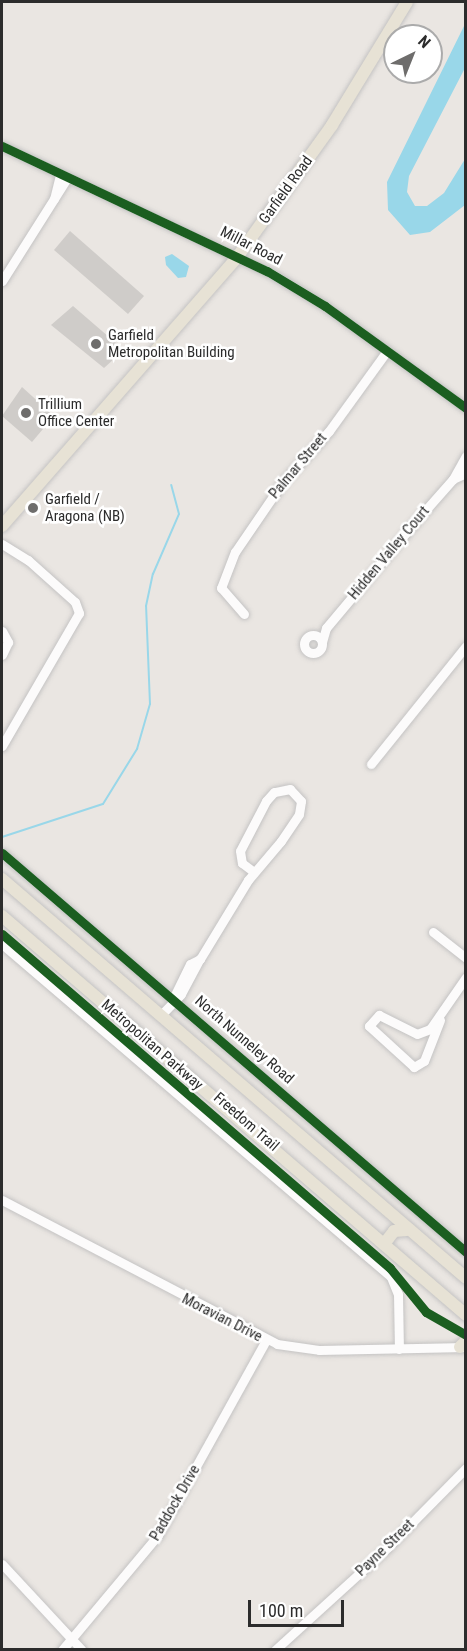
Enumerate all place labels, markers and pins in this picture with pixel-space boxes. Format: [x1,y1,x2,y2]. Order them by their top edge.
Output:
place label: Garfield Metropolitan Building [108,326,235,361]
marker: Garfield Metropolitan Building [89,337,103,351]
place label: Trillium Office Center [38,395,114,430]
marker: Trillium Office Center [19,406,33,420]
place label: Garfield / Aragona (NB) [45,490,125,525]
marker: Garfield / Aragona (NB) [26,501,40,515]

